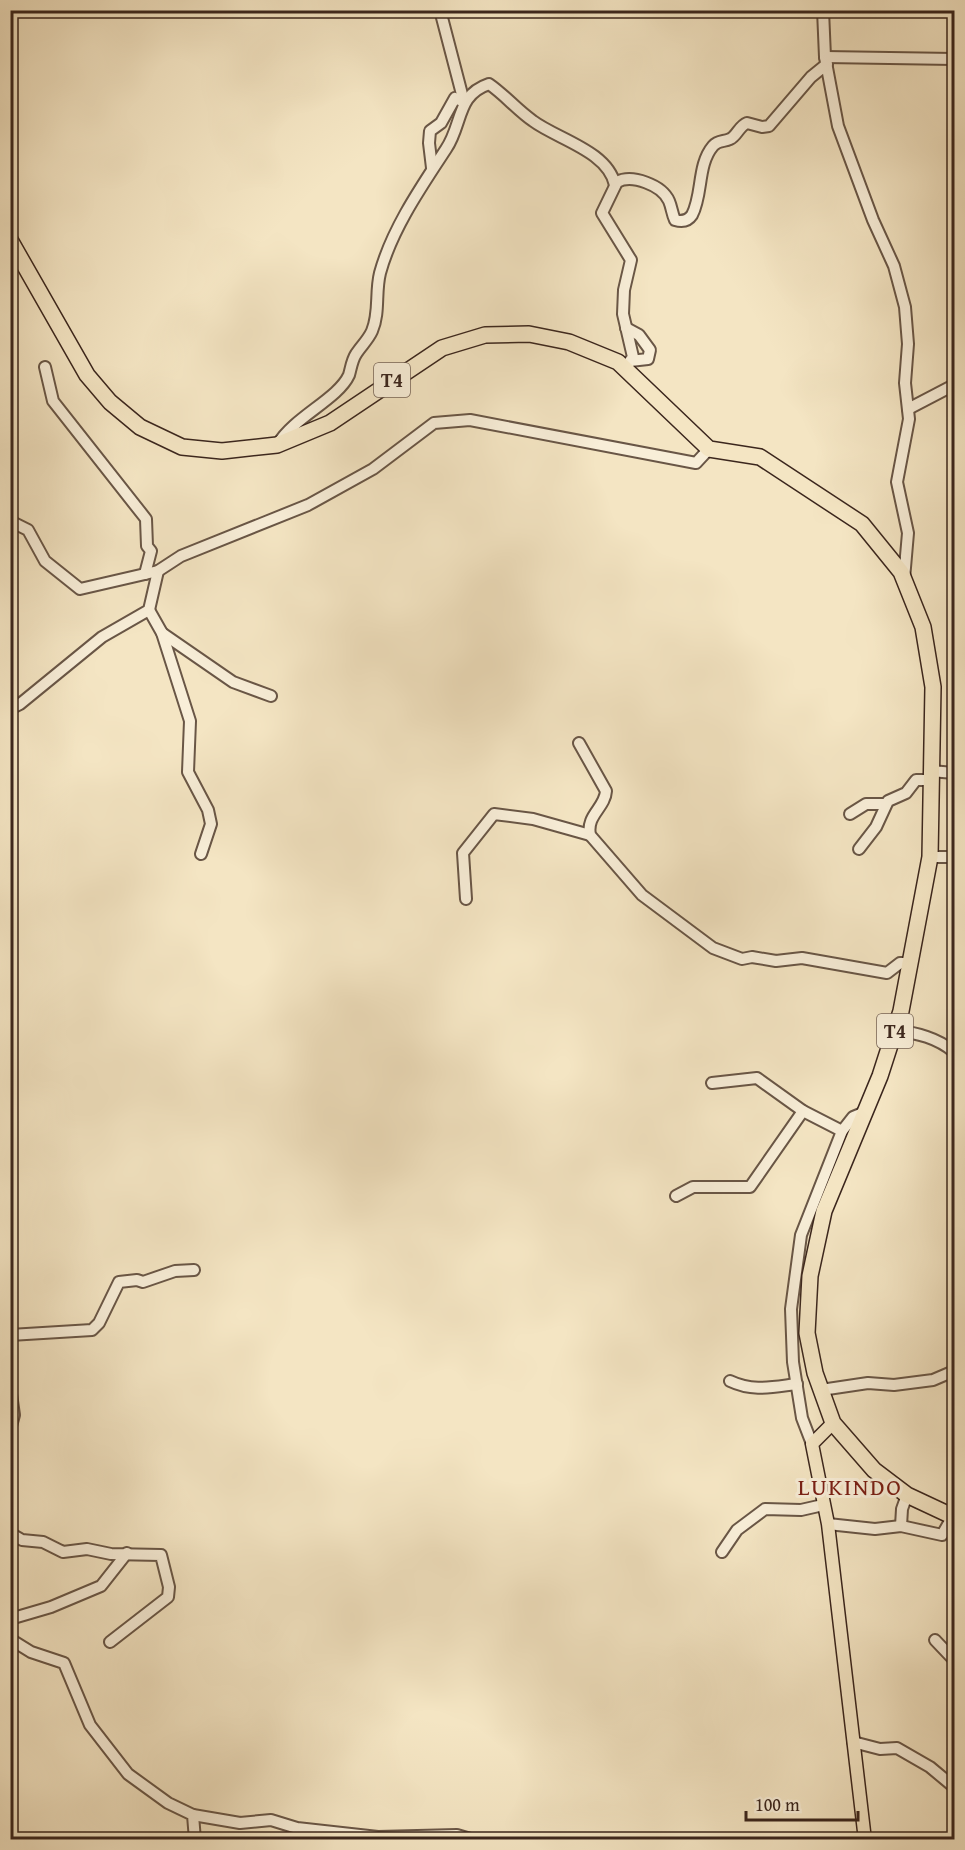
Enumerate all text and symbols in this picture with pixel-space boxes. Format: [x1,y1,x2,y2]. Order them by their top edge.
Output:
road number: T4 [374,363,410,397]
road number: T4 [877,1014,913,1048]
district label: LUKINDO [798,1469,902,1504]
scale bar [746,1784,858,1822]
text: 100 m [755,1791,800,1818]

